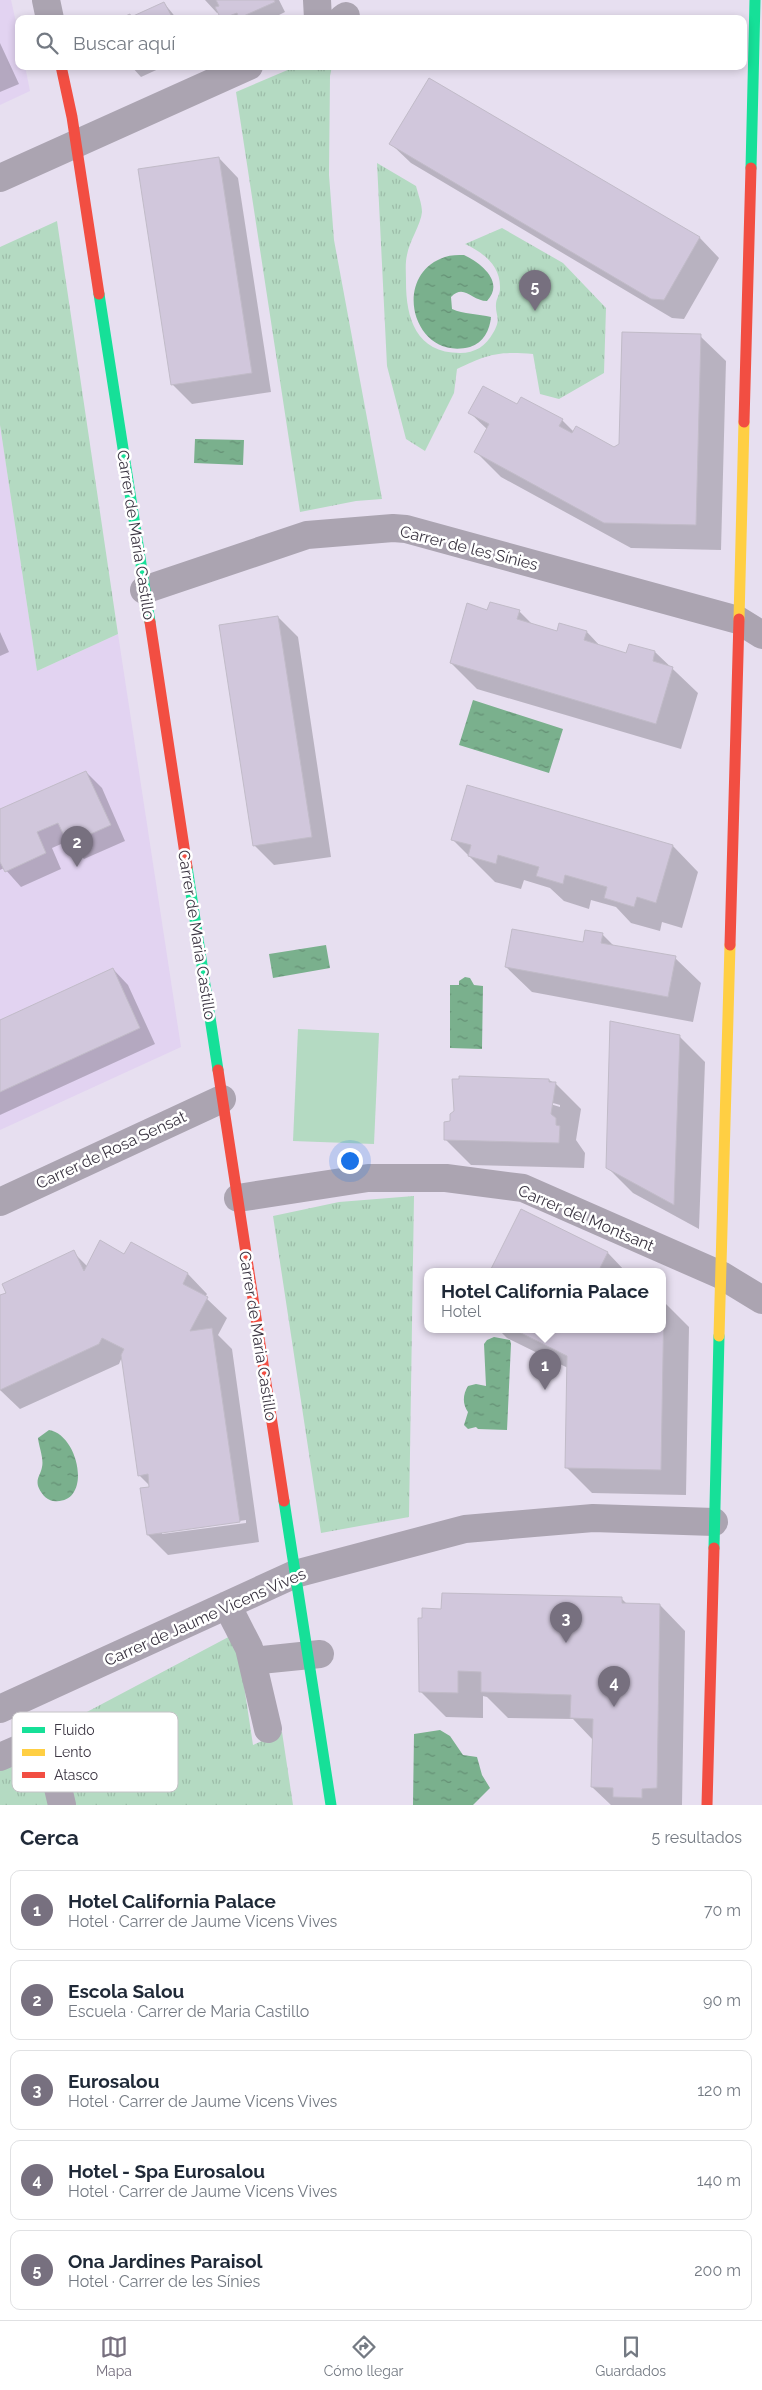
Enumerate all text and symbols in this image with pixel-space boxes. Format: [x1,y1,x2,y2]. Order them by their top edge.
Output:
search box [15,15,747,70]
icon: search [33,29,61,57]
text: Buscar aquí [73,32,175,54]
pin: 5 [519,270,551,311]
street label: Carrer de Maria Castillo [113,449,159,621]
street label: Carrer de les Sínies [398,522,540,574]
pin: 2 [61,826,93,867]
street label: Carrer de Maria Castillo [174,849,220,1021]
street label: Carrer de Rosa Sensat [33,1107,190,1193]
your location [337,1148,363,1174]
street label: Carrer del Montsant [515,1181,657,1255]
street label: Carrer de Maria Castillo [235,1250,281,1422]
popup [424,1268,666,1333]
text: Hotel California Palace [441,1280,649,1302]
text: Hotel [441,1302,481,1321]
pin: 1 [529,1349,561,1390]
street label: Carrer de Jaume Vicens Vives [101,1564,309,1670]
pin: 3 [550,1602,582,1643]
pin: 4 [598,1666,630,1707]
legend [12,1712,178,1792]
text: Fluido [54,1722,94,1738]
text: Lento [54,1744,91,1760]
text: Atasco [54,1767,98,1783]
text: Cerca [20,1825,79,1850]
text: 5 resultados [652,1828,742,1847]
text: Hotel California Palace [68,1890,276,1912]
text: 1 [33,1901,41,1920]
text: 70 m [704,1901,741,1920]
text: Hotel · Carrer de Jaume Vicens Vives [68,1912,337,1931]
text: Escola Salou [68,1980,184,2002]
text: 2 [32,1991,42,2010]
text: 90 m [703,1991,741,2010]
text: Escuela · Carrer de Maria Castillo [68,2002,309,2021]
text: Eurosalou [68,2070,159,2092]
text: 3 [33,2081,41,2100]
text: 120 m [697,2081,741,2100]
text: Hotel · Carrer de Jaume Vicens Vives [68,2092,337,2111]
text: Hotel - Spa Eurosalou [68,2160,265,2182]
text: 4 [32,2171,42,2190]
text: 140 m [697,2171,741,2190]
text: Hotel · Carrer de Jaume Vicens Vives [68,2182,337,2201]
text: Ona Jardines Paraisol [68,2250,263,2272]
text: 5 [33,2261,41,2280]
text: 200 m [694,2261,741,2280]
text: Hotel · Carrer de les Sínies [68,2272,260,2291]
tab: Mapa [96,2333,132,2379]
tab: Cómo llegar [324,2333,403,2379]
tab: Guardados [595,2333,666,2379]

